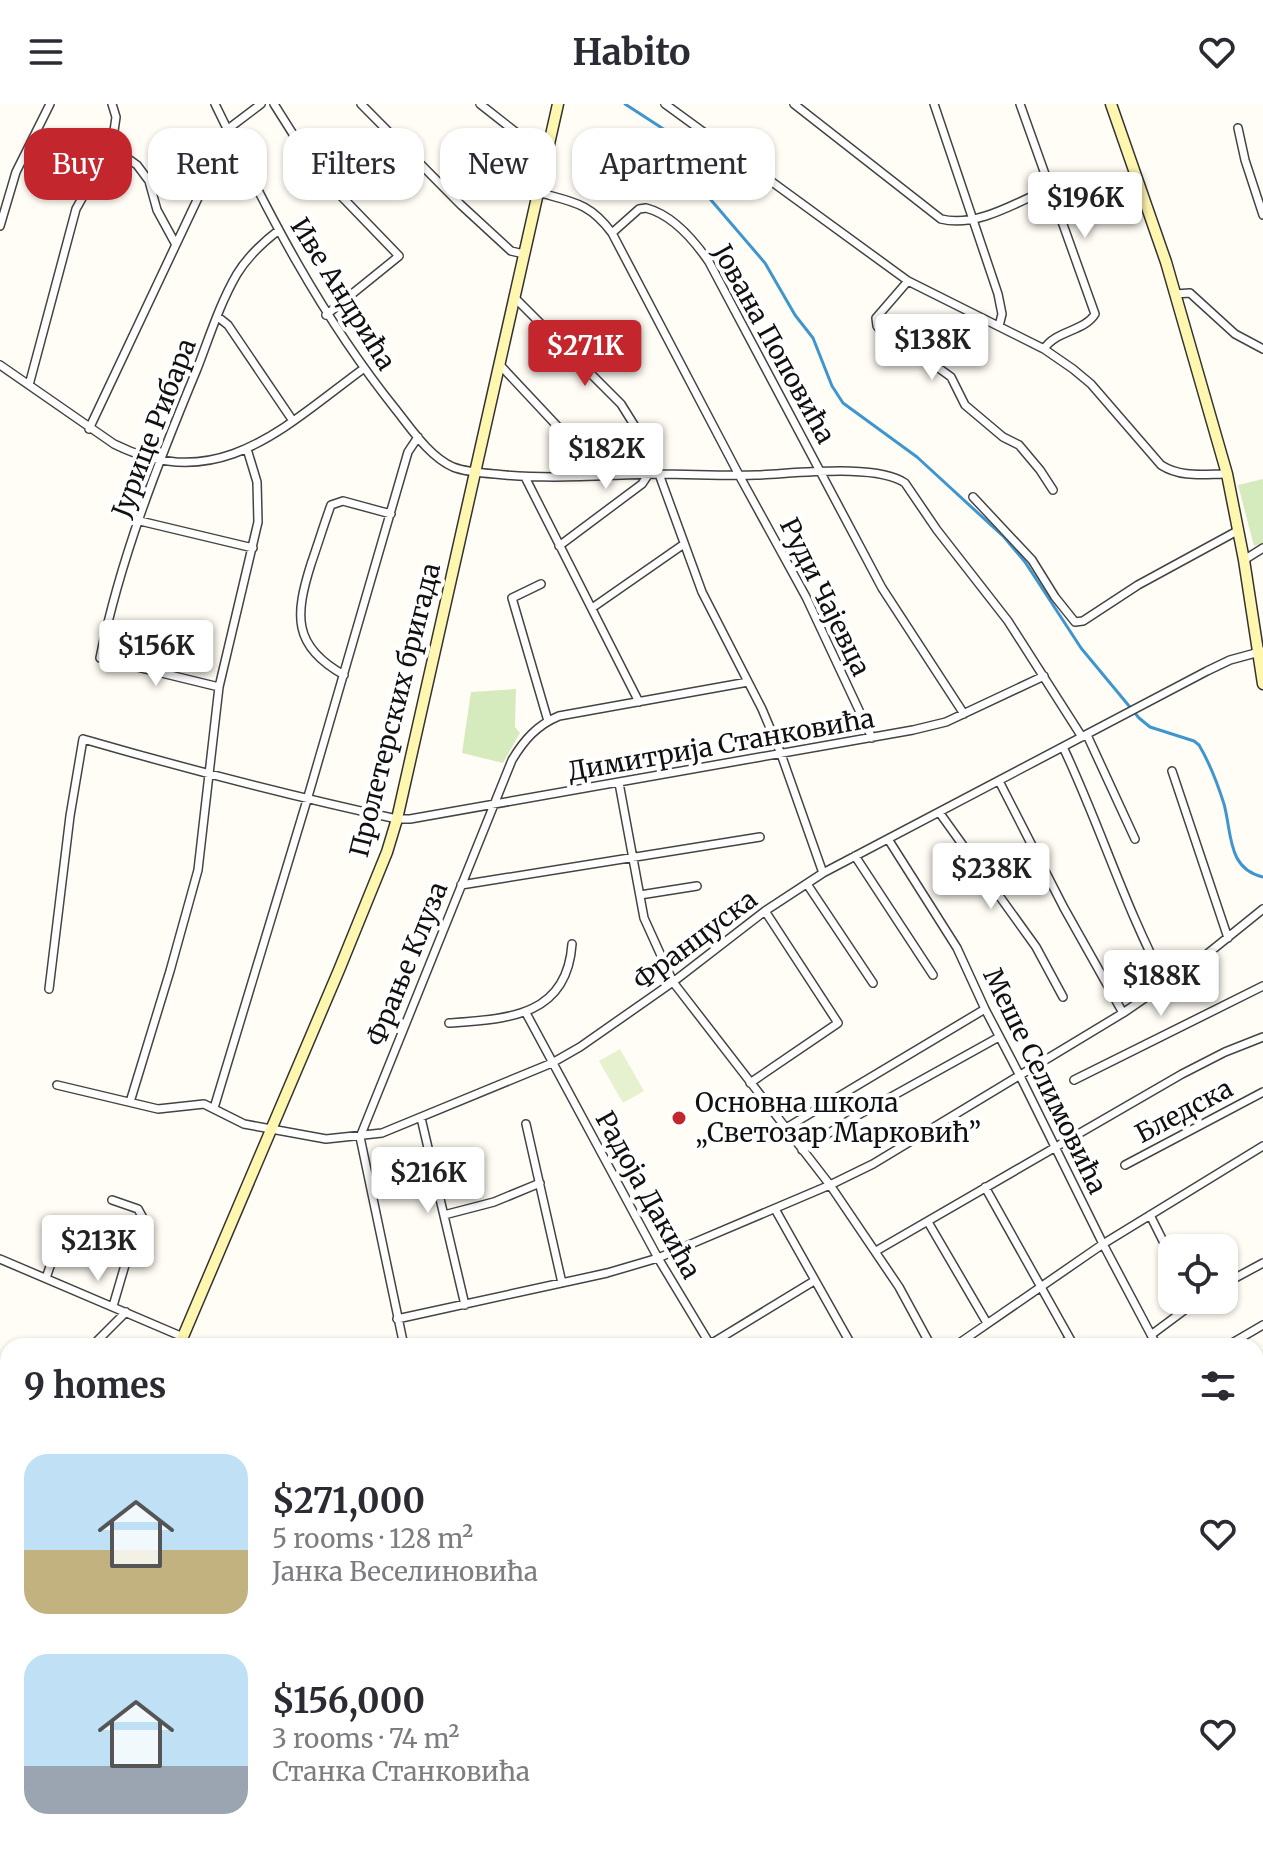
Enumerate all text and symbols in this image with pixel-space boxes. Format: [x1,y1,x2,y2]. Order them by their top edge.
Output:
icon: menu [24,30,68,74]
text: Habito [572,30,691,75]
icon: heart [1195,30,1239,74]
chip: Buy [24,128,132,200]
chip: Rent [148,128,267,200]
chip: Filters [283,128,424,200]
chip: New [440,128,556,200]
chip: Apartment [572,128,775,200]
pin: $196K [1029,172,1141,240]
text: $196K [1046,181,1124,214]
street label: Иве Андрића [284,212,403,376]
street label: Јована Поповића [706,238,843,449]
pin: $138K [876,314,988,382]
pin: $271K [529,320,641,388]
text: $138K [893,323,971,356]
text: $271K [546,329,624,362]
street label: Јурице Рибара [104,334,203,523]
pin: $182K [550,423,662,491]
text: $182K [567,432,645,465]
street label: Руди Чајевца [773,512,878,681]
street label: Пролетерских бригада [342,559,447,860]
pin: $156K [100,620,212,688]
text: $156K [117,629,195,662]
street label: Димитрија Станковића [565,701,877,788]
pin: $238K [935,843,1047,911]
text: $238K [951,852,1031,885]
street label: Фрање Клуза [359,877,455,1051]
street label: Француска [626,882,763,997]
pin: $188K [1105,950,1217,1018]
text: $188K [1122,959,1200,992]
street label: Меше Селимовића [976,963,1114,1199]
street label: Бледска [1129,1071,1238,1150]
place label: Основна школа „Светозар Марковић” [695,1086,981,1149]
street label: Радоја Дакића [589,1105,708,1284]
marker: Основна школа „Светозар Марковић” [670,1109,688,1127]
pin: $216K [372,1147,484,1215]
text: $216K [389,1156,467,1189]
pin: $213K [42,1215,154,1283]
text: $213K [60,1224,136,1257]
map controls [1158,1234,1238,1314]
button: locate [1158,1234,1238,1314]
icon: filters [1196,1364,1240,1408]
text: 9 homes [24,1365,166,1407]
text: $271,000 [272,1480,425,1522]
icon: home [88,1486,184,1582]
icon: heart [1196,1512,1240,1556]
text: 5 rooms · 128 m² [272,1522,473,1555]
text: Јанка Веселиновића [272,1555,538,1588]
text: $156,000 [272,1680,425,1722]
icon: home [88,1686,184,1782]
icon: heart [1196,1712,1240,1756]
text: 3 rooms · 74 m² [272,1722,459,1755]
text: Станка Станковића [272,1755,530,1788]

